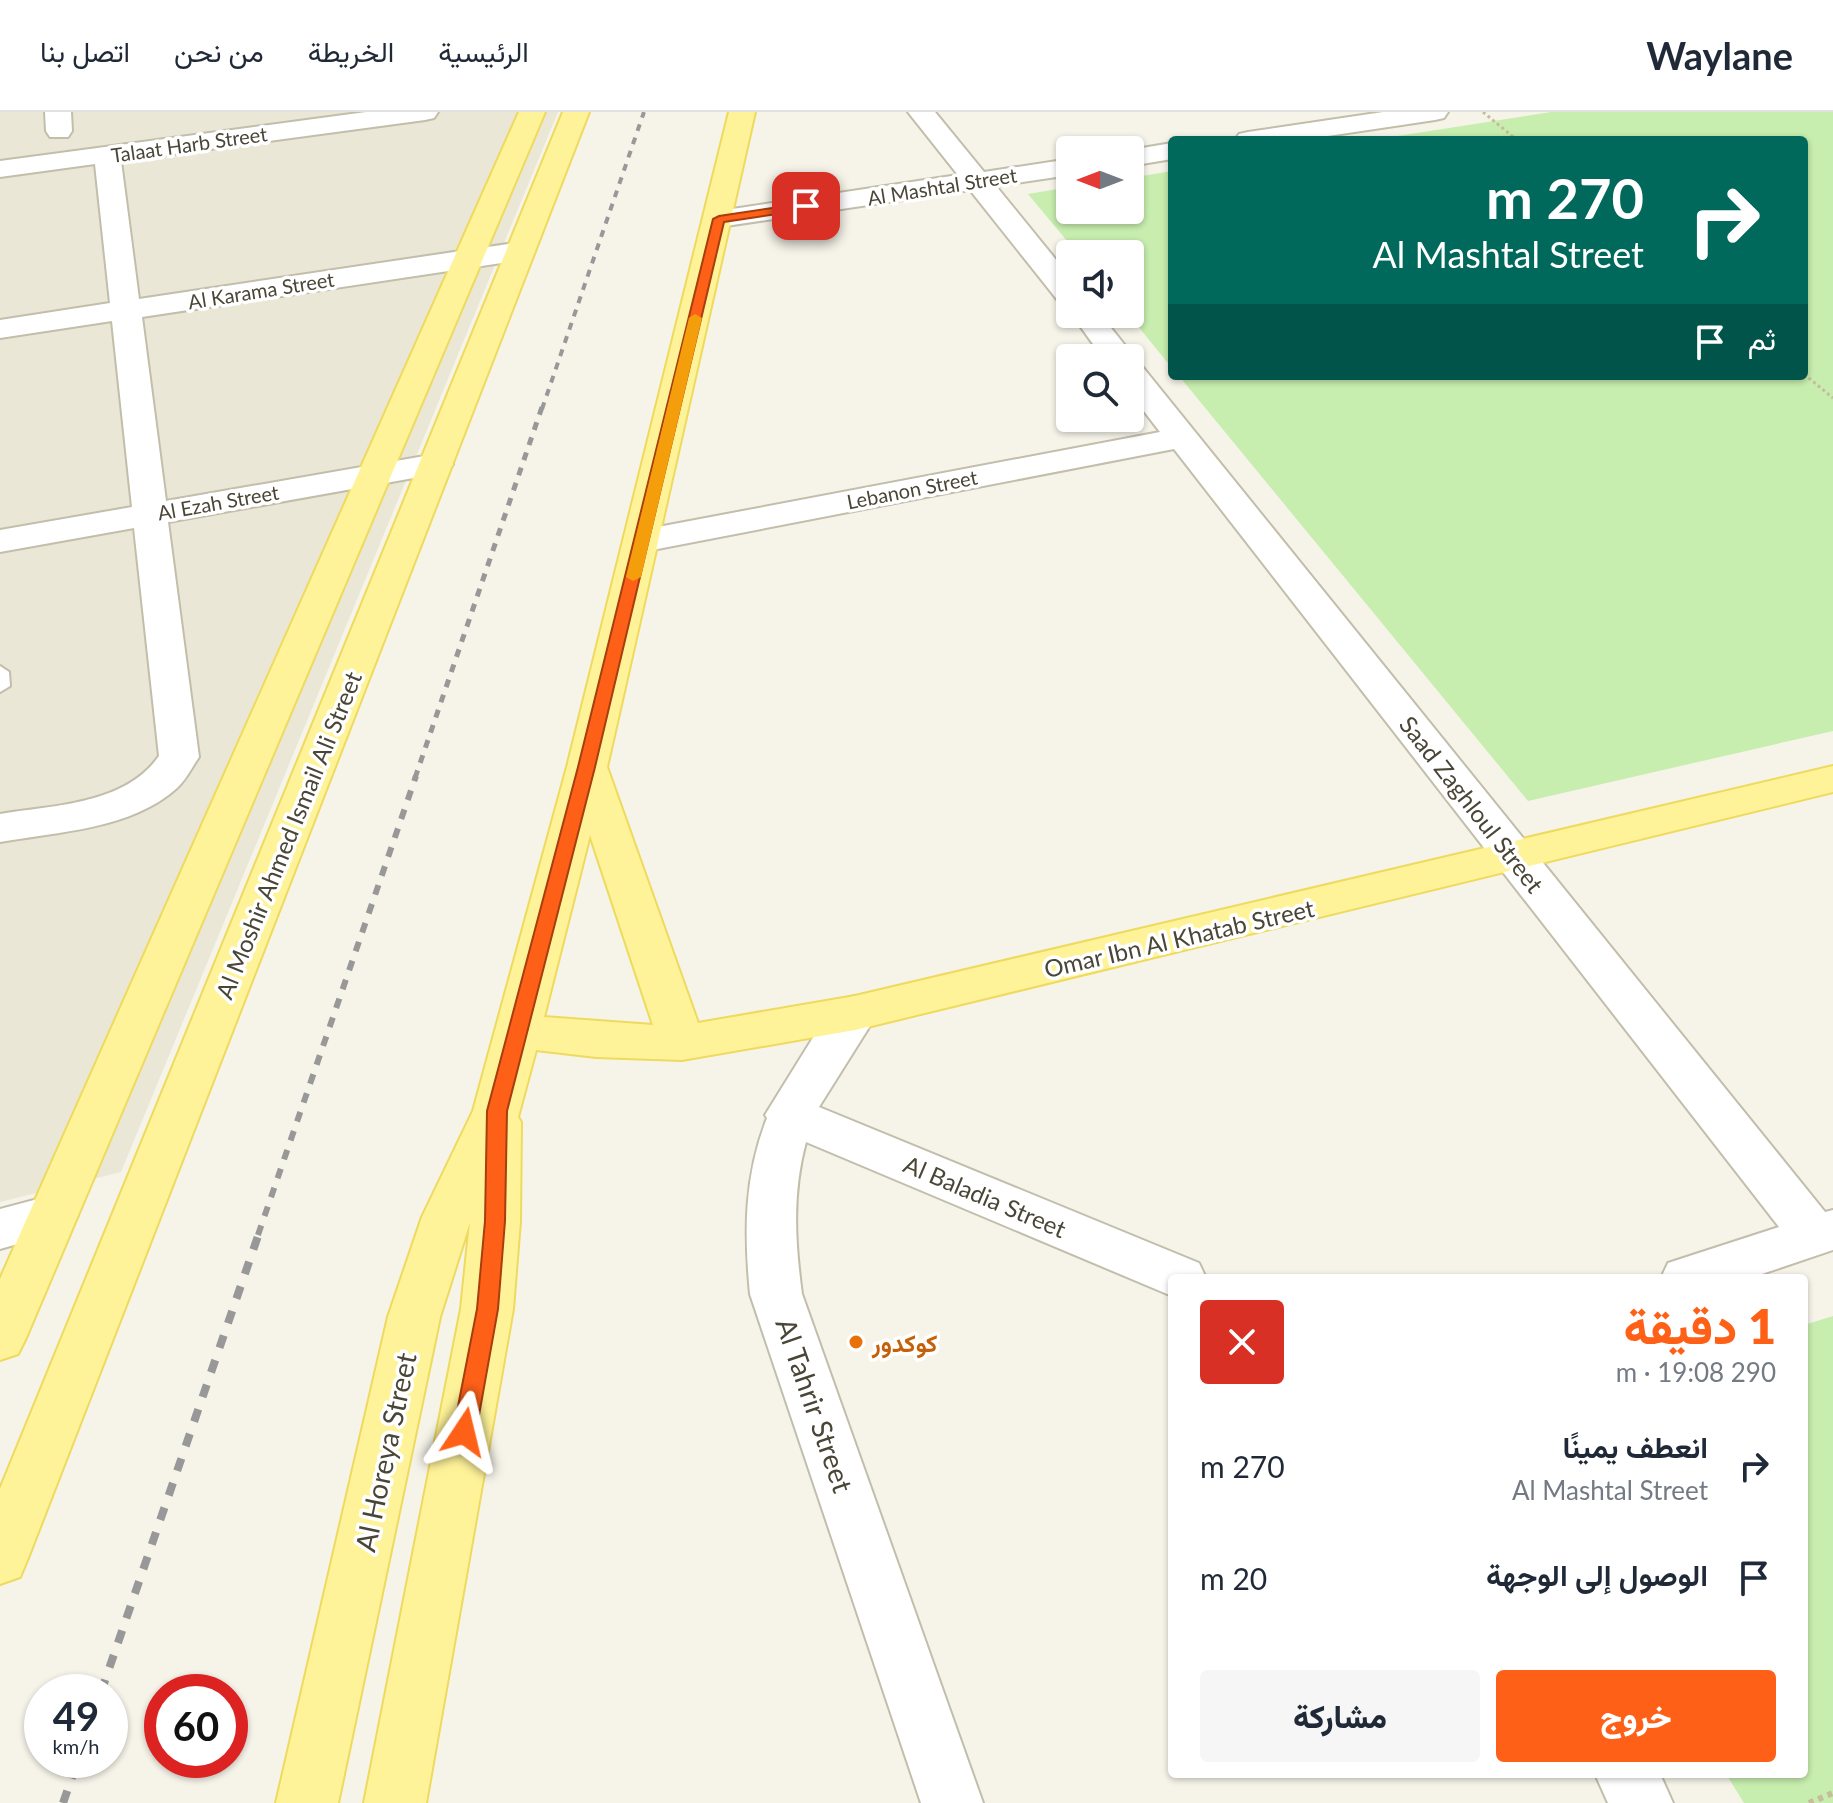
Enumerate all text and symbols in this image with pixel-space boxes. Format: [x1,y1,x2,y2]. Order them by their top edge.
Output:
text: Waylane [1646,32,1793,78]
text: اتصل بنا [40,34,130,68]
text: من نحن [174,34,264,68]
text: الخريطة [308,34,394,68]
text: الرئيسية [438,34,529,68]
street label: Talaat Harb Street [109,121,269,167]
north arrow [1056,136,1144,224]
map controls [1056,136,1144,432]
street label: Al Mashtal Street [866,162,1018,210]
text: 270 m [1486,164,1644,231]
icon: right [1672,168,1776,272]
pin [772,172,840,240]
icon: arrive [784,184,828,228]
text: Al Mashtal Street [1372,232,1644,276]
button: sound [1056,240,1144,328]
street label: Al Karama Street [186,267,336,313]
icon: arrive [1688,320,1732,364]
text: ثم [1748,320,1776,356]
button: search [1056,344,1144,432]
street label: Lebanon Street [845,465,979,513]
street label: Al Ezah Street [155,480,281,524]
street label: Al Moshir Ahmed Ismail Ali Street [209,667,367,1003]
street label: Saad Zaghloul Street [1394,710,1550,898]
street label: Omar Ibn Al Khatab Street [1041,893,1317,983]
street label: Al Baladia Street [900,1149,1071,1243]
text: 1 دقيقة [1623,1297,1776,1354]
button: close [1200,1300,1284,1384]
street label: Al Tahrir Street [769,1313,861,1497]
place label: كوكدور [871,1328,938,1359]
marker: كوكدور [847,1333,865,1351]
street label: Al Horeya Street [347,1349,423,1555]
text: 290 m · 19:08 [1616,1356,1776,1388]
position arrow [422,1390,506,1474]
text: انعطف يمينًا [1562,1428,1708,1464]
icon: right [1732,1444,1776,1488]
text: 270 m [1200,1448,1285,1484]
text: Al Mashtal Street [1512,1474,1708,1506]
text: الوصول إلى الوجهة [1486,1556,1708,1592]
icon: arrive [1732,1556,1776,1600]
text: 20 m [1200,1560,1267,1596]
button: مشاركة [1200,1670,1480,1762]
button: خروج [1496,1670,1776,1762]
speed limit sign: 60 [144,1674,248,1778]
text: 49 [53,1692,99,1740]
text: km/h [53,1734,99,1758]

